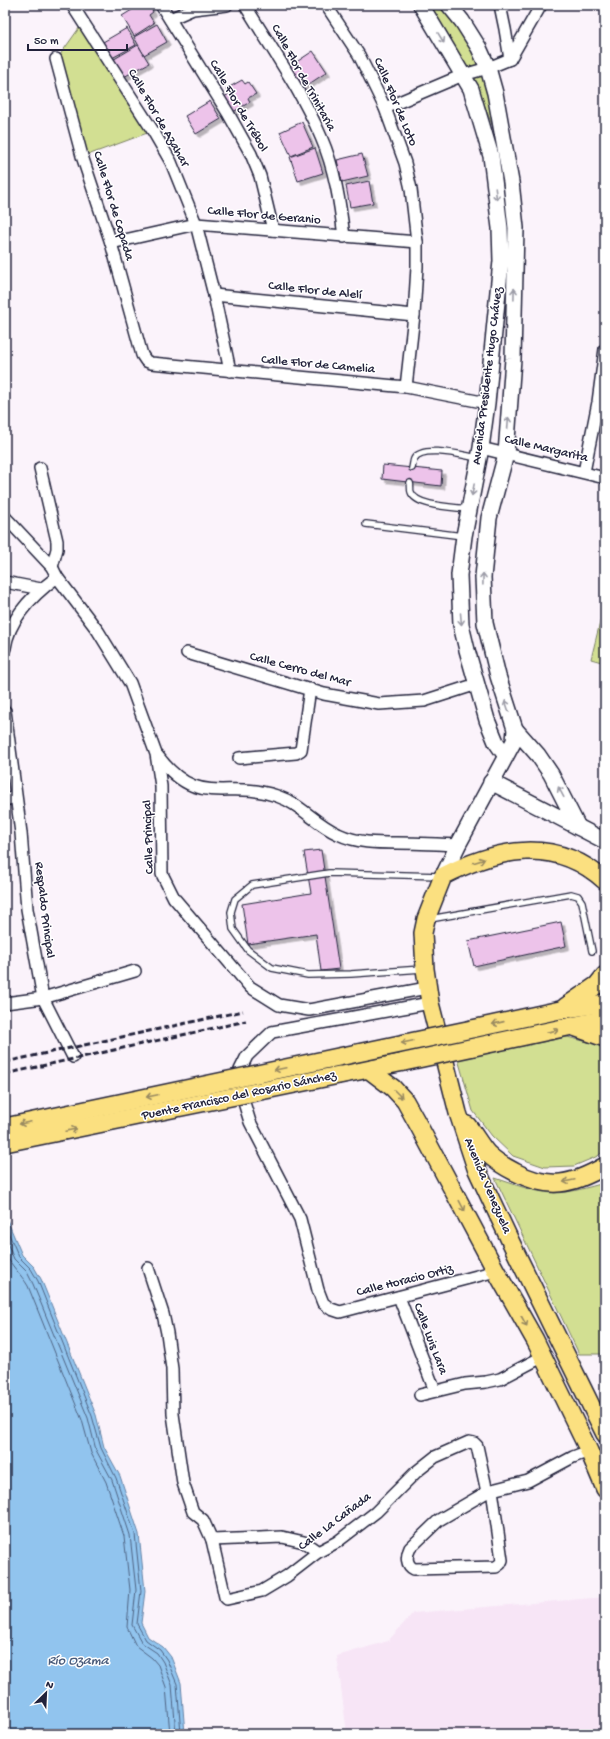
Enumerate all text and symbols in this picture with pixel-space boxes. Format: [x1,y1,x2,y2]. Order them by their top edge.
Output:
street label: Calle Flor de Trinitaria [267,22,339,135]
scale bar [28,26,127,52]
one-way arrow [437,32,445,44]
text: 50 m [34,35,59,49]
street label: Calle Flor de Loto [370,55,421,149]
street label: Calle Flor de Trébol [206,57,271,155]
street label: Calle Flor de Azahar [124,66,193,171]
street label: Calle Flor de Copada [89,150,137,263]
one-way arrow [492,187,499,200]
street label: Calle Flor de Geranio [207,204,321,228]
street label: Calle Flor de Alelí [267,279,364,303]
street label: Avenida Presidente Hugo Chávez [470,285,506,466]
one-way arrow [511,288,518,301]
street label: Calle Flor de Camelia [260,353,376,378]
one-way arrow [504,417,511,430]
street label: Calle Margarita [503,432,590,466]
one-way arrow [468,483,476,496]
one-way arrow [479,573,487,586]
one-way arrow [457,612,464,625]
street label: Calle Cerro del Mar [248,649,353,691]
one-way arrow [503,700,511,712]
one-way arrow [557,786,564,798]
street label: Calle Principal [140,799,158,874]
one-way arrow [473,856,485,864]
street label: Respaldo Principal [31,861,57,959]
one-way arrow [492,1019,505,1027]
one-way arrow [546,1026,559,1034]
one-way arrow [401,1039,414,1047]
one-way arrow [274,1066,287,1074]
street label: Puente Francisco del Rosario Sánchez [139,1068,339,1124]
one-way arrow [393,1089,403,1099]
one-way arrow [146,1092,159,1100]
one-way arrow [19,1119,32,1127]
one-way arrow [64,1126,77,1134]
street label: Avenida Venezuela [460,1136,514,1237]
one-way arrow [563,1178,576,1186]
one-way arrow [459,1200,466,1212]
street label: Calle Horacio Ortiz [355,1261,456,1300]
street label: Calle Luis Lara [410,1301,451,1377]
one-way arrow [520,1314,528,1326]
street label: Calle La Cañada [296,1489,375,1554]
water label: Río Ozama [47,1653,110,1670]
north arrow [26,1673,66,1713]
text: N [44,1679,55,1693]

